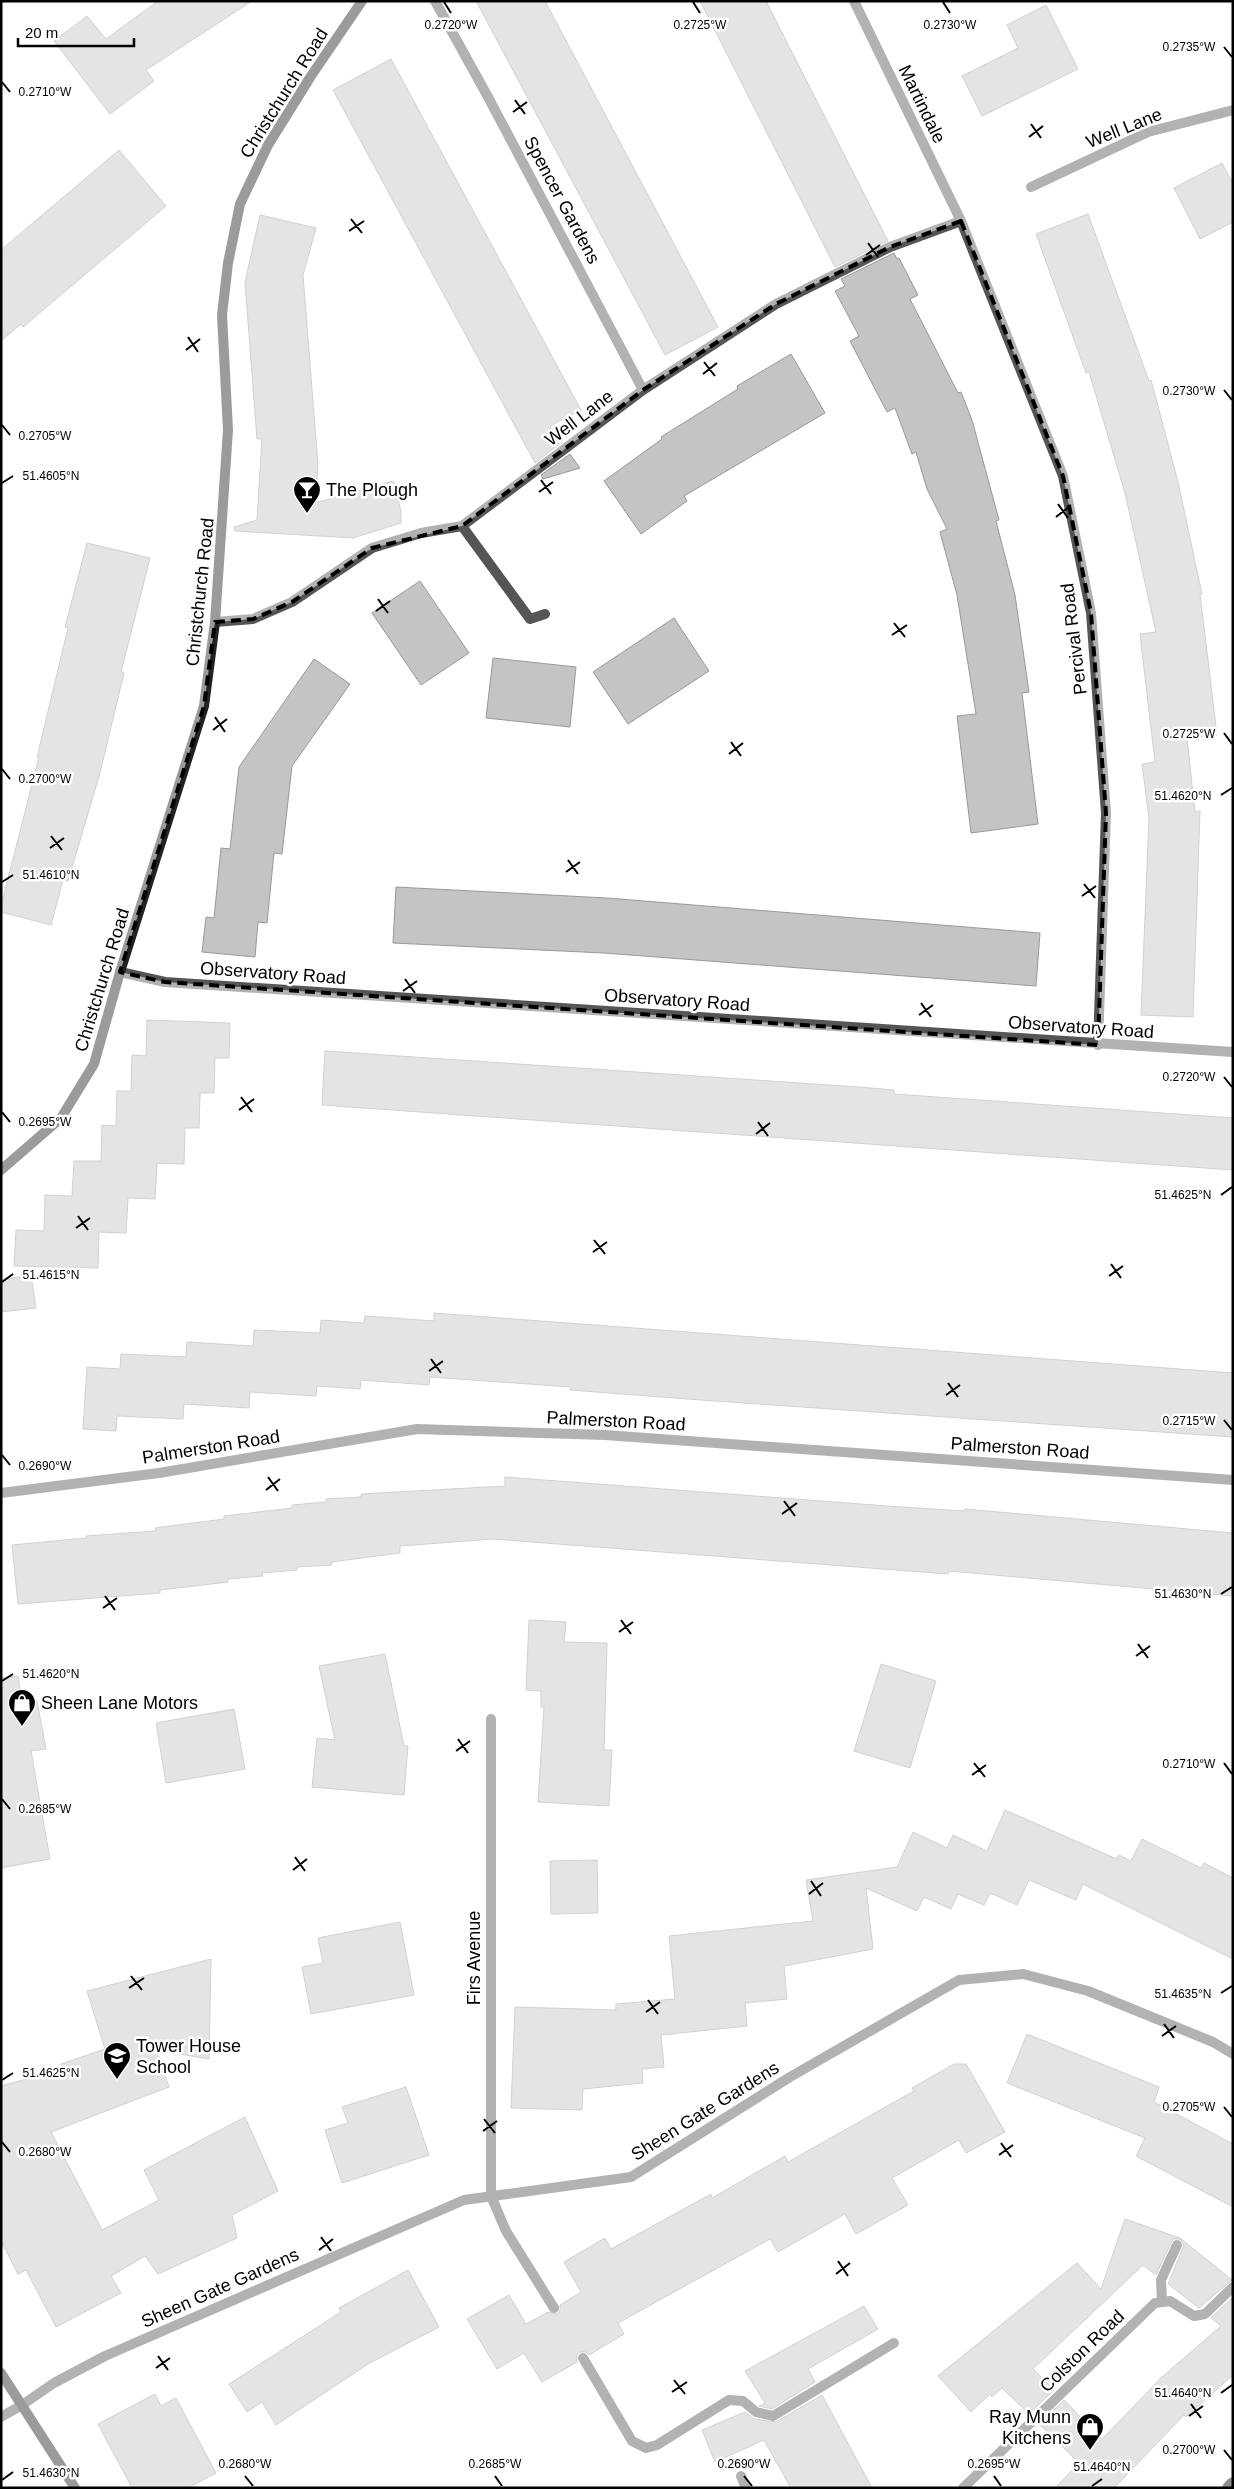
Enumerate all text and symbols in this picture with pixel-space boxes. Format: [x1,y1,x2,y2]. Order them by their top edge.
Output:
scale bar [18,15,134,47]
text: 0.2720°W [425,18,478,32]
text: 0.2725°W [674,18,727,32]
text: 0.2730°W [924,18,977,32]
text: 20 m [25,24,58,41]
street label: Christchurch Road [236,24,332,162]
text: 0.2735°W [1163,40,1216,54]
street label: Martindale [895,62,949,146]
text: 0.2710°W [19,85,72,99]
street label: Well Lane [1083,104,1165,152]
street label: Spencer Gardens [520,133,604,267]
text: 0.2730°W [1163,384,1216,398]
street label: Well Lane [541,386,617,450]
text: 0.2705°W [19,429,72,443]
text: 51.4605°N [23,469,79,483]
bar icon: The Plough [292,475,322,514]
place label: The Plough [326,480,418,500]
street label: Christchurch Road [182,517,218,667]
street label: Percival Road [1057,582,1091,696]
text: 0.2725°W [1163,727,1216,741]
text: 0.2700°W [19,772,72,786]
text: 51.4620°N [1155,789,1211,803]
text: 51.4610°N [23,868,79,882]
street label: Christchurch Road [71,906,133,1054]
street label: Observatory Road [199,958,347,988]
street label: Observatory Road [603,985,751,1015]
street label: Observatory Road [1007,1012,1155,1042]
text: 0.2720°W [1163,1070,1216,1084]
text: 0.2695°W [19,1115,72,1129]
text: 51.4625°N [1155,1188,1211,1202]
text: 51.4615°N [23,1268,79,1282]
street label: Palmerston Road [546,1407,686,1435]
text: 0.2715°W [1163,1414,1216,1428]
street label: Palmerston Road [141,1426,281,1468]
street label: Palmerston Road [950,1433,1090,1463]
text: 0.2690°W [19,1459,72,1473]
text: 51.4630°N [1155,1587,1211,1601]
text: 51.4620°N [23,1667,79,1681]
shop icon: Sheen Lane Motors [7,1688,37,1727]
place label: Sheen Lane Motors [41,1693,198,1713]
text: 0.2710°W [1163,1757,1216,1771]
text: 0.2685°W [19,1802,72,1816]
street label: Firs Avenue [464,1911,484,2005]
text: 51.4635°N [1155,1987,1211,2001]
place label: Tower House School [136,2036,241,2077]
school or university icon: Tower House School [102,2041,132,2080]
street label: Sheen Gate Gardens [628,2057,782,2165]
text: 51.4625°N [23,2066,79,2080]
text: 0.2705°W [1163,2100,1216,2114]
text: 0.2680°W [19,2145,72,2159]
street label: Sheen Gate Gardens [138,2244,302,2332]
street label: Colston Road [1036,2306,1128,2396]
text: 51.4640°N [1155,2386,1211,2400]
place label: Ray Munn Kitchens [989,2407,1071,2448]
shop icon: Ray Munn Kitchens [1075,2412,1105,2451]
text: 0.2700°W [1163,2443,1216,2457]
text: 0.2680°W [219,2457,272,2471]
text: 0.2685°W [469,2457,522,2471]
text: 0.2690°W [718,2457,771,2471]
text: 0.2695°W [968,2457,1021,2471]
text: 51.4640°N [1074,2460,1130,2474]
text: 51.4630°N [23,2466,79,2480]

